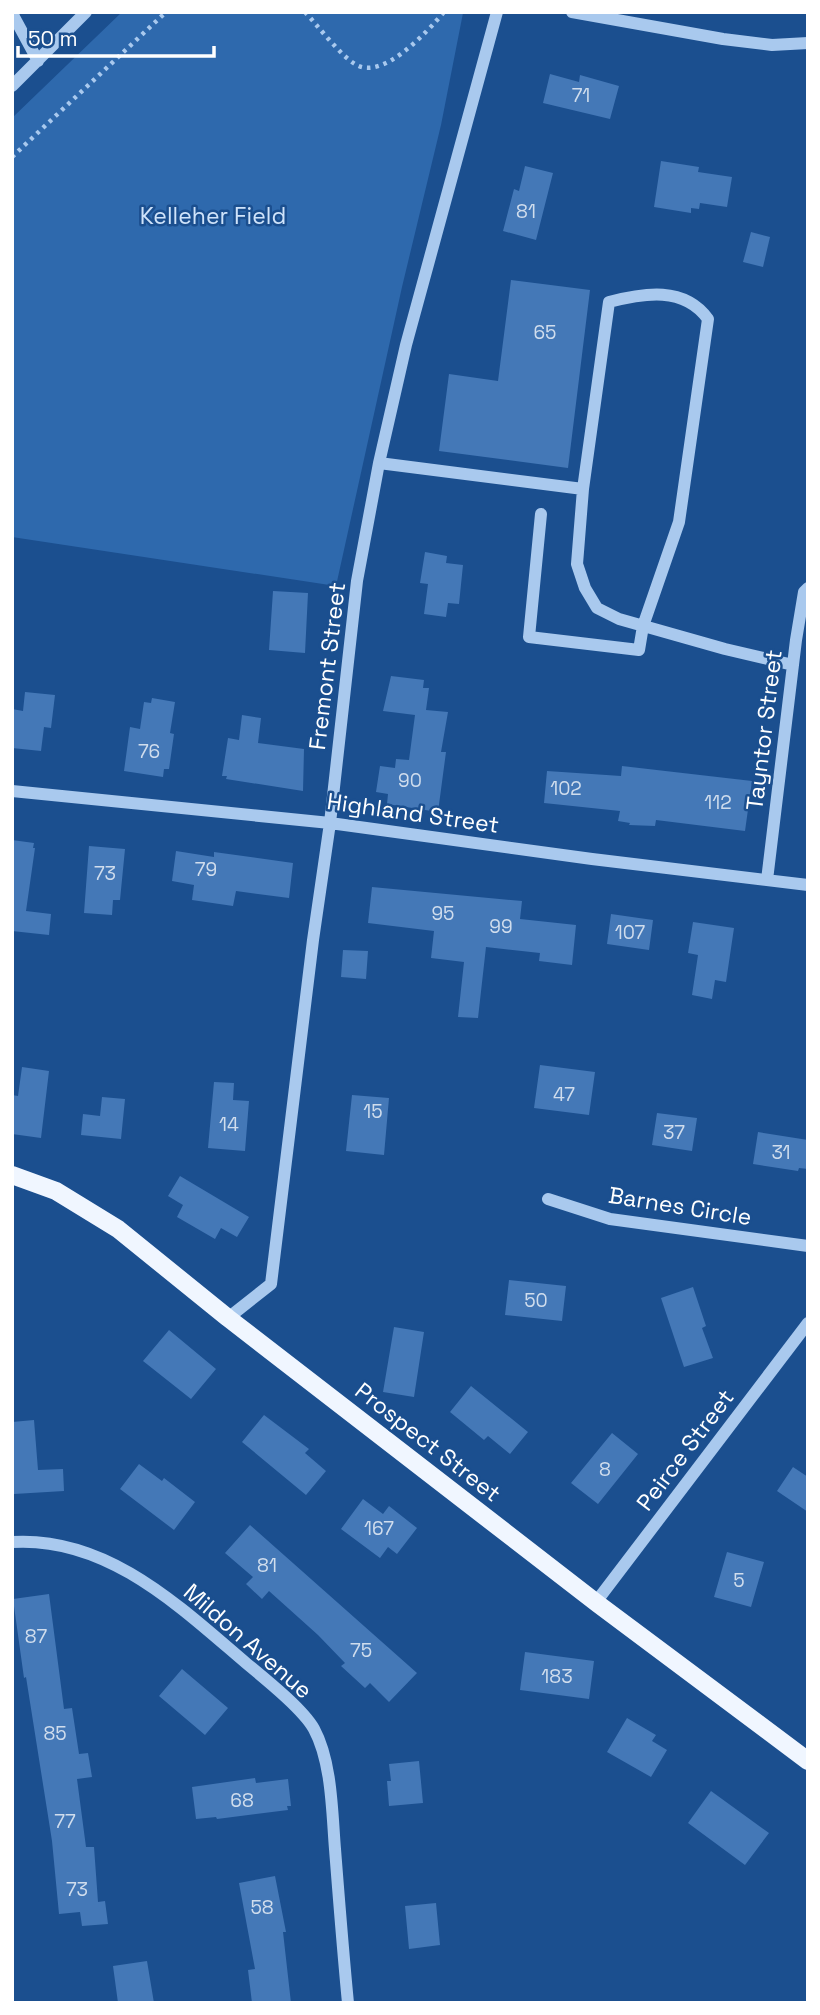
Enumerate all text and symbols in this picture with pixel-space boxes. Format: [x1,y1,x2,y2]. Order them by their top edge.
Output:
scale bar [18,14,214,58]
text: 50 m [28,25,78,52]
house number: 71 [572,83,590,108]
house number: 81 [516,199,536,224]
park label: Kelleher Field [140,201,286,231]
house number: 65 [533,320,557,345]
street label: Fremont Street [302,580,352,752]
street label: Tayntor Street [739,648,789,812]
house number: 76 [138,739,160,764]
house number: 90 [398,768,422,793]
house number: 102 [550,776,582,801]
street label: Highland Street [325,786,501,840]
house number: 112 [704,790,732,815]
house number: 79 [195,857,217,882]
house number: 73 [94,861,116,886]
house number: 95 [431,901,455,926]
house number: 99 [489,914,513,939]
house number: 107 [615,920,646,945]
house number: 47 [553,1082,575,1107]
house number: 15 [363,1099,383,1124]
house number: 14 [219,1112,239,1137]
house number: 37 [663,1120,685,1145]
house number: 31 [771,1140,791,1165]
street label: Barnes Circle [606,1180,754,1232]
house number: 50 [524,1288,548,1313]
street label: Prospect Street [349,1376,507,1508]
street label: Peirce Street [630,1383,740,1517]
house number: 8 [599,1457,611,1482]
house number: 167 [364,1516,394,1541]
house number: 81 [257,1553,277,1578]
house number: 5 [733,1568,745,1593]
street label: Mildon Avenue [177,1577,319,1705]
house number: 87 [25,1624,47,1649]
house number: 75 [350,1638,372,1663]
house number: 183 [541,1664,573,1689]
house number: 85 [43,1721,67,1746]
house number: 68 [230,1788,254,1813]
house number: 77 [54,1809,76,1834]
house number: 73 [66,1877,88,1902]
house number: 58 [250,1895,274,1920]

